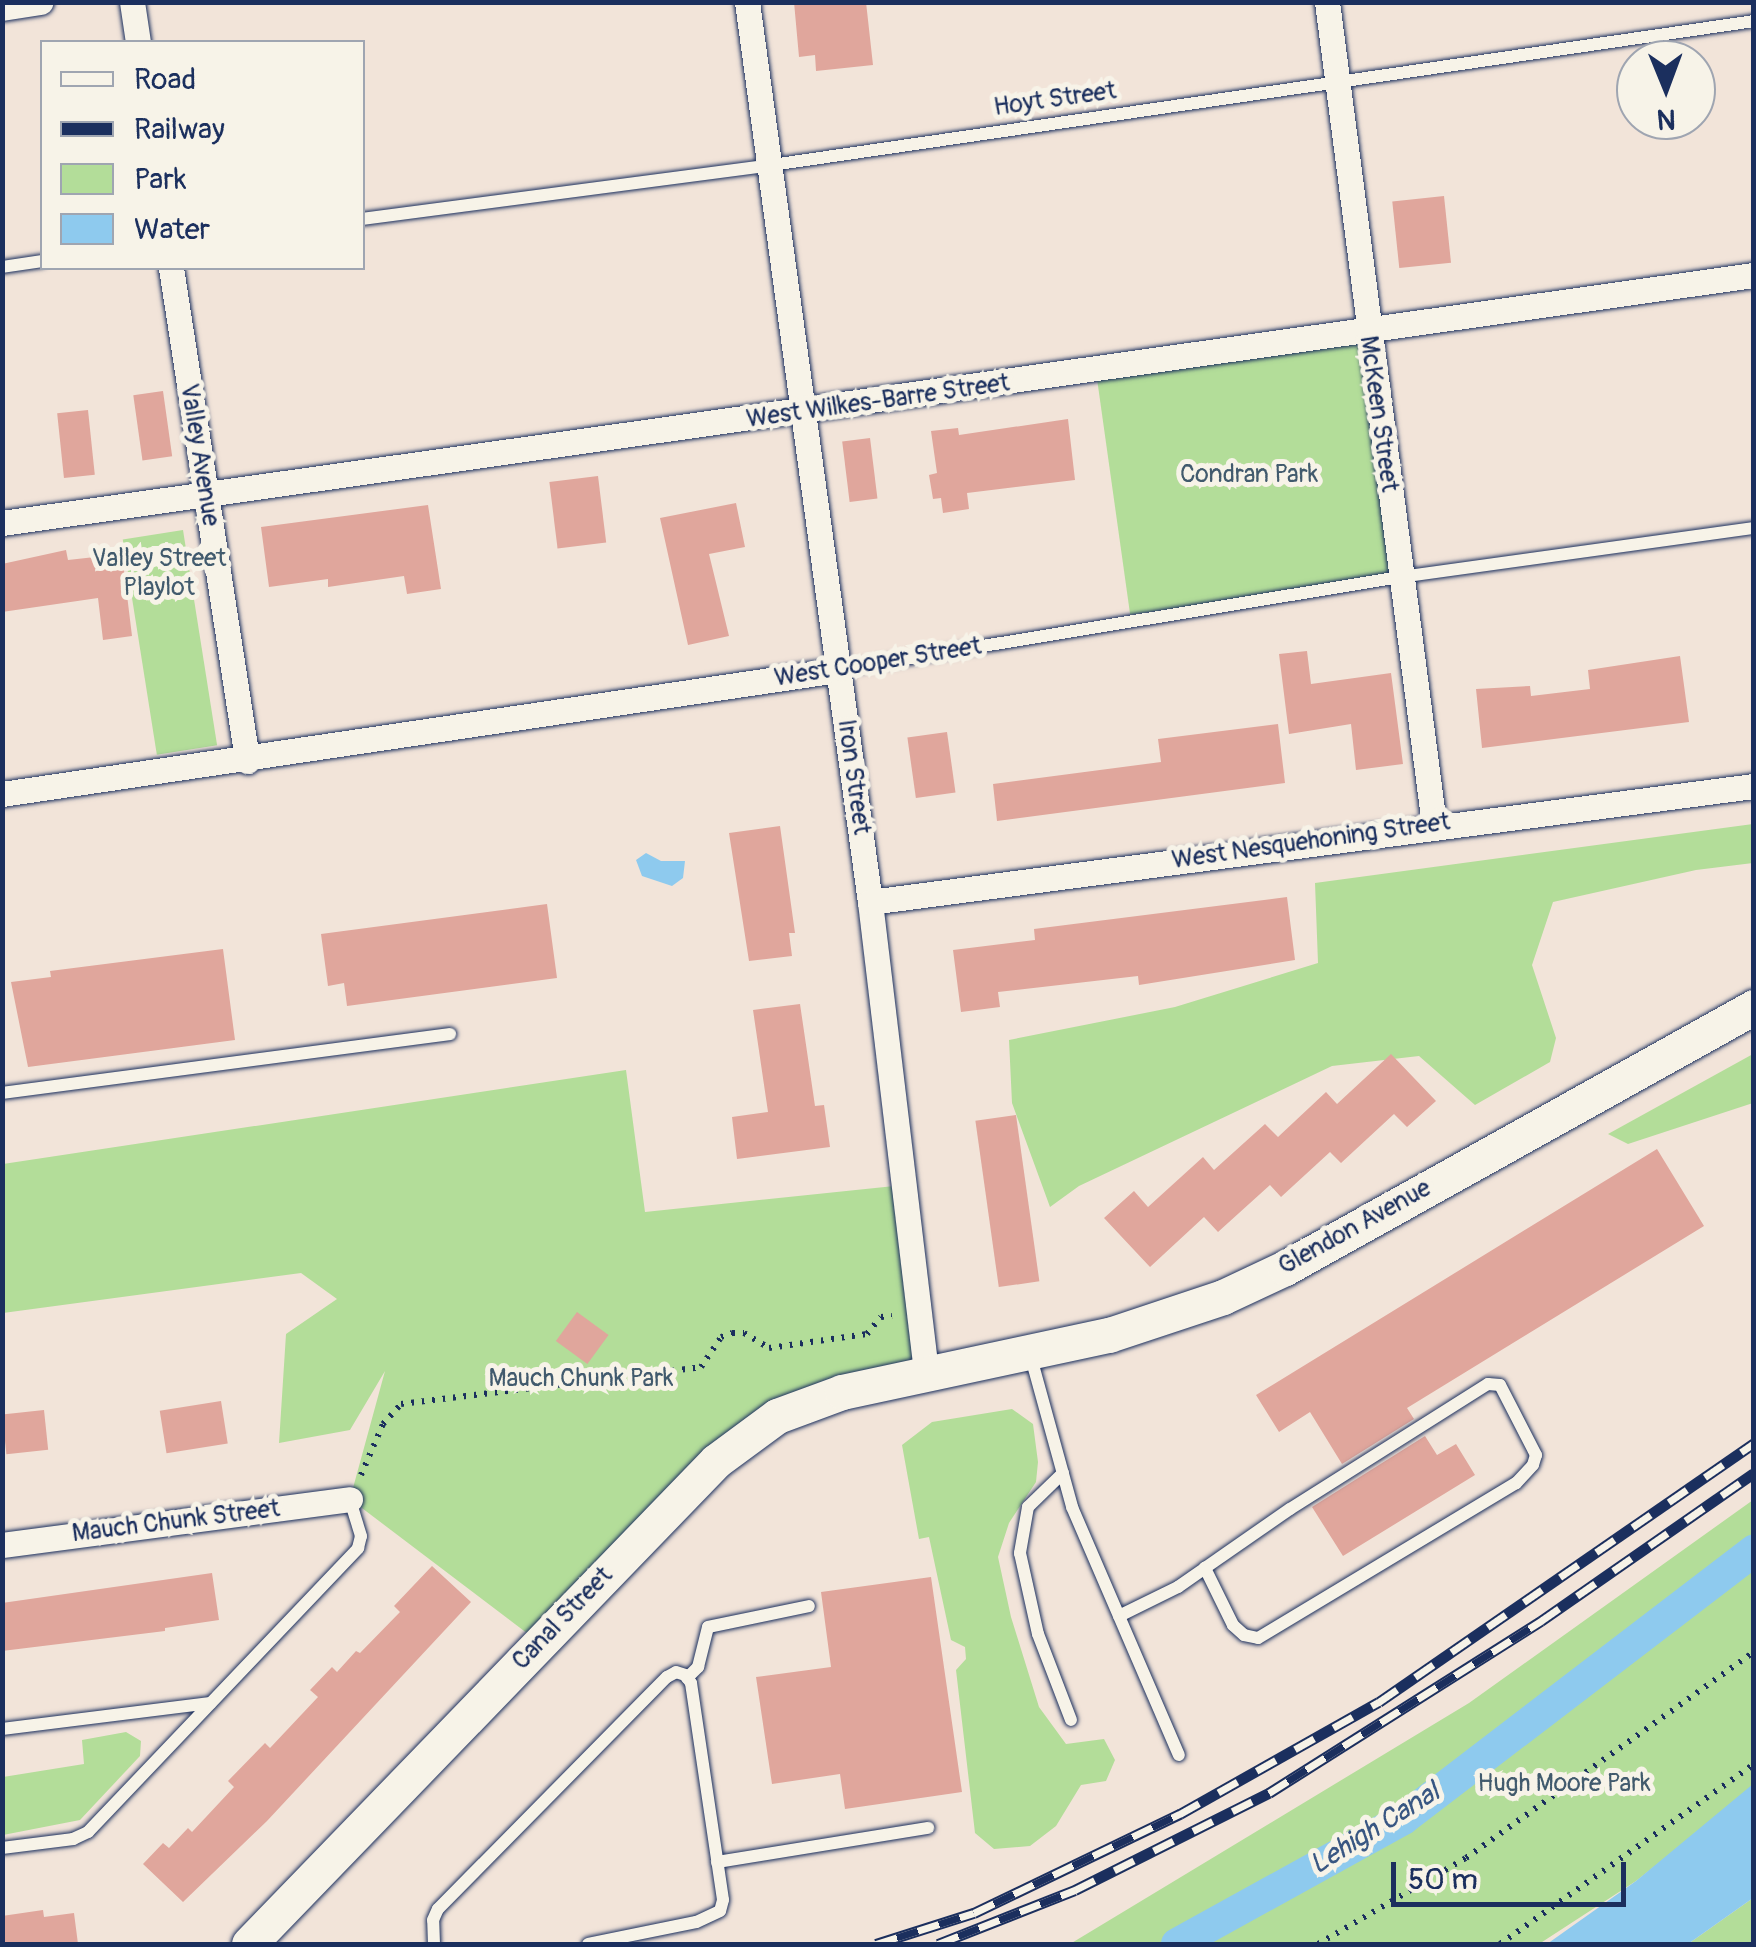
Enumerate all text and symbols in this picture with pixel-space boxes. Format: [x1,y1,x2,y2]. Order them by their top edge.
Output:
legend [40,40,365,270]
north arrow [1616,40,1716,140]
text: Road [134,61,196,98]
street label: Hoyt Street [992,77,1118,123]
text: N [1657,101,1676,136]
text: Railway [134,111,225,148]
text: Park [134,161,187,198]
text: Water [134,211,210,248]
street label: McKeen Street [1352,334,1404,494]
street label: West Wilkes-Barre Street [745,369,1011,435]
street label: Valley Avenue [173,382,225,528]
park label: Condran Park [1180,460,1318,490]
park label: Valley Street Playlot [92,545,226,604]
street label: West Cooper Street [772,632,984,694]
street label: Iron Street [830,717,876,837]
street label: West Nesquehoning Street [1170,808,1452,876]
street label: Glendon Avenue [1274,1174,1436,1282]
park label: Mauch Chunk Park [488,1364,674,1394]
street label: Mauch Chunk Street [70,1494,282,1550]
street label: Canal Street [507,1561,619,1677]
park label: Hugh Moore Park [1477,1769,1651,1799]
water label: Lehigh Canal [1304,1776,1446,1882]
scale bar [1396,1842,1631,1904]
text: 50 m [1408,1861,1478,1898]

